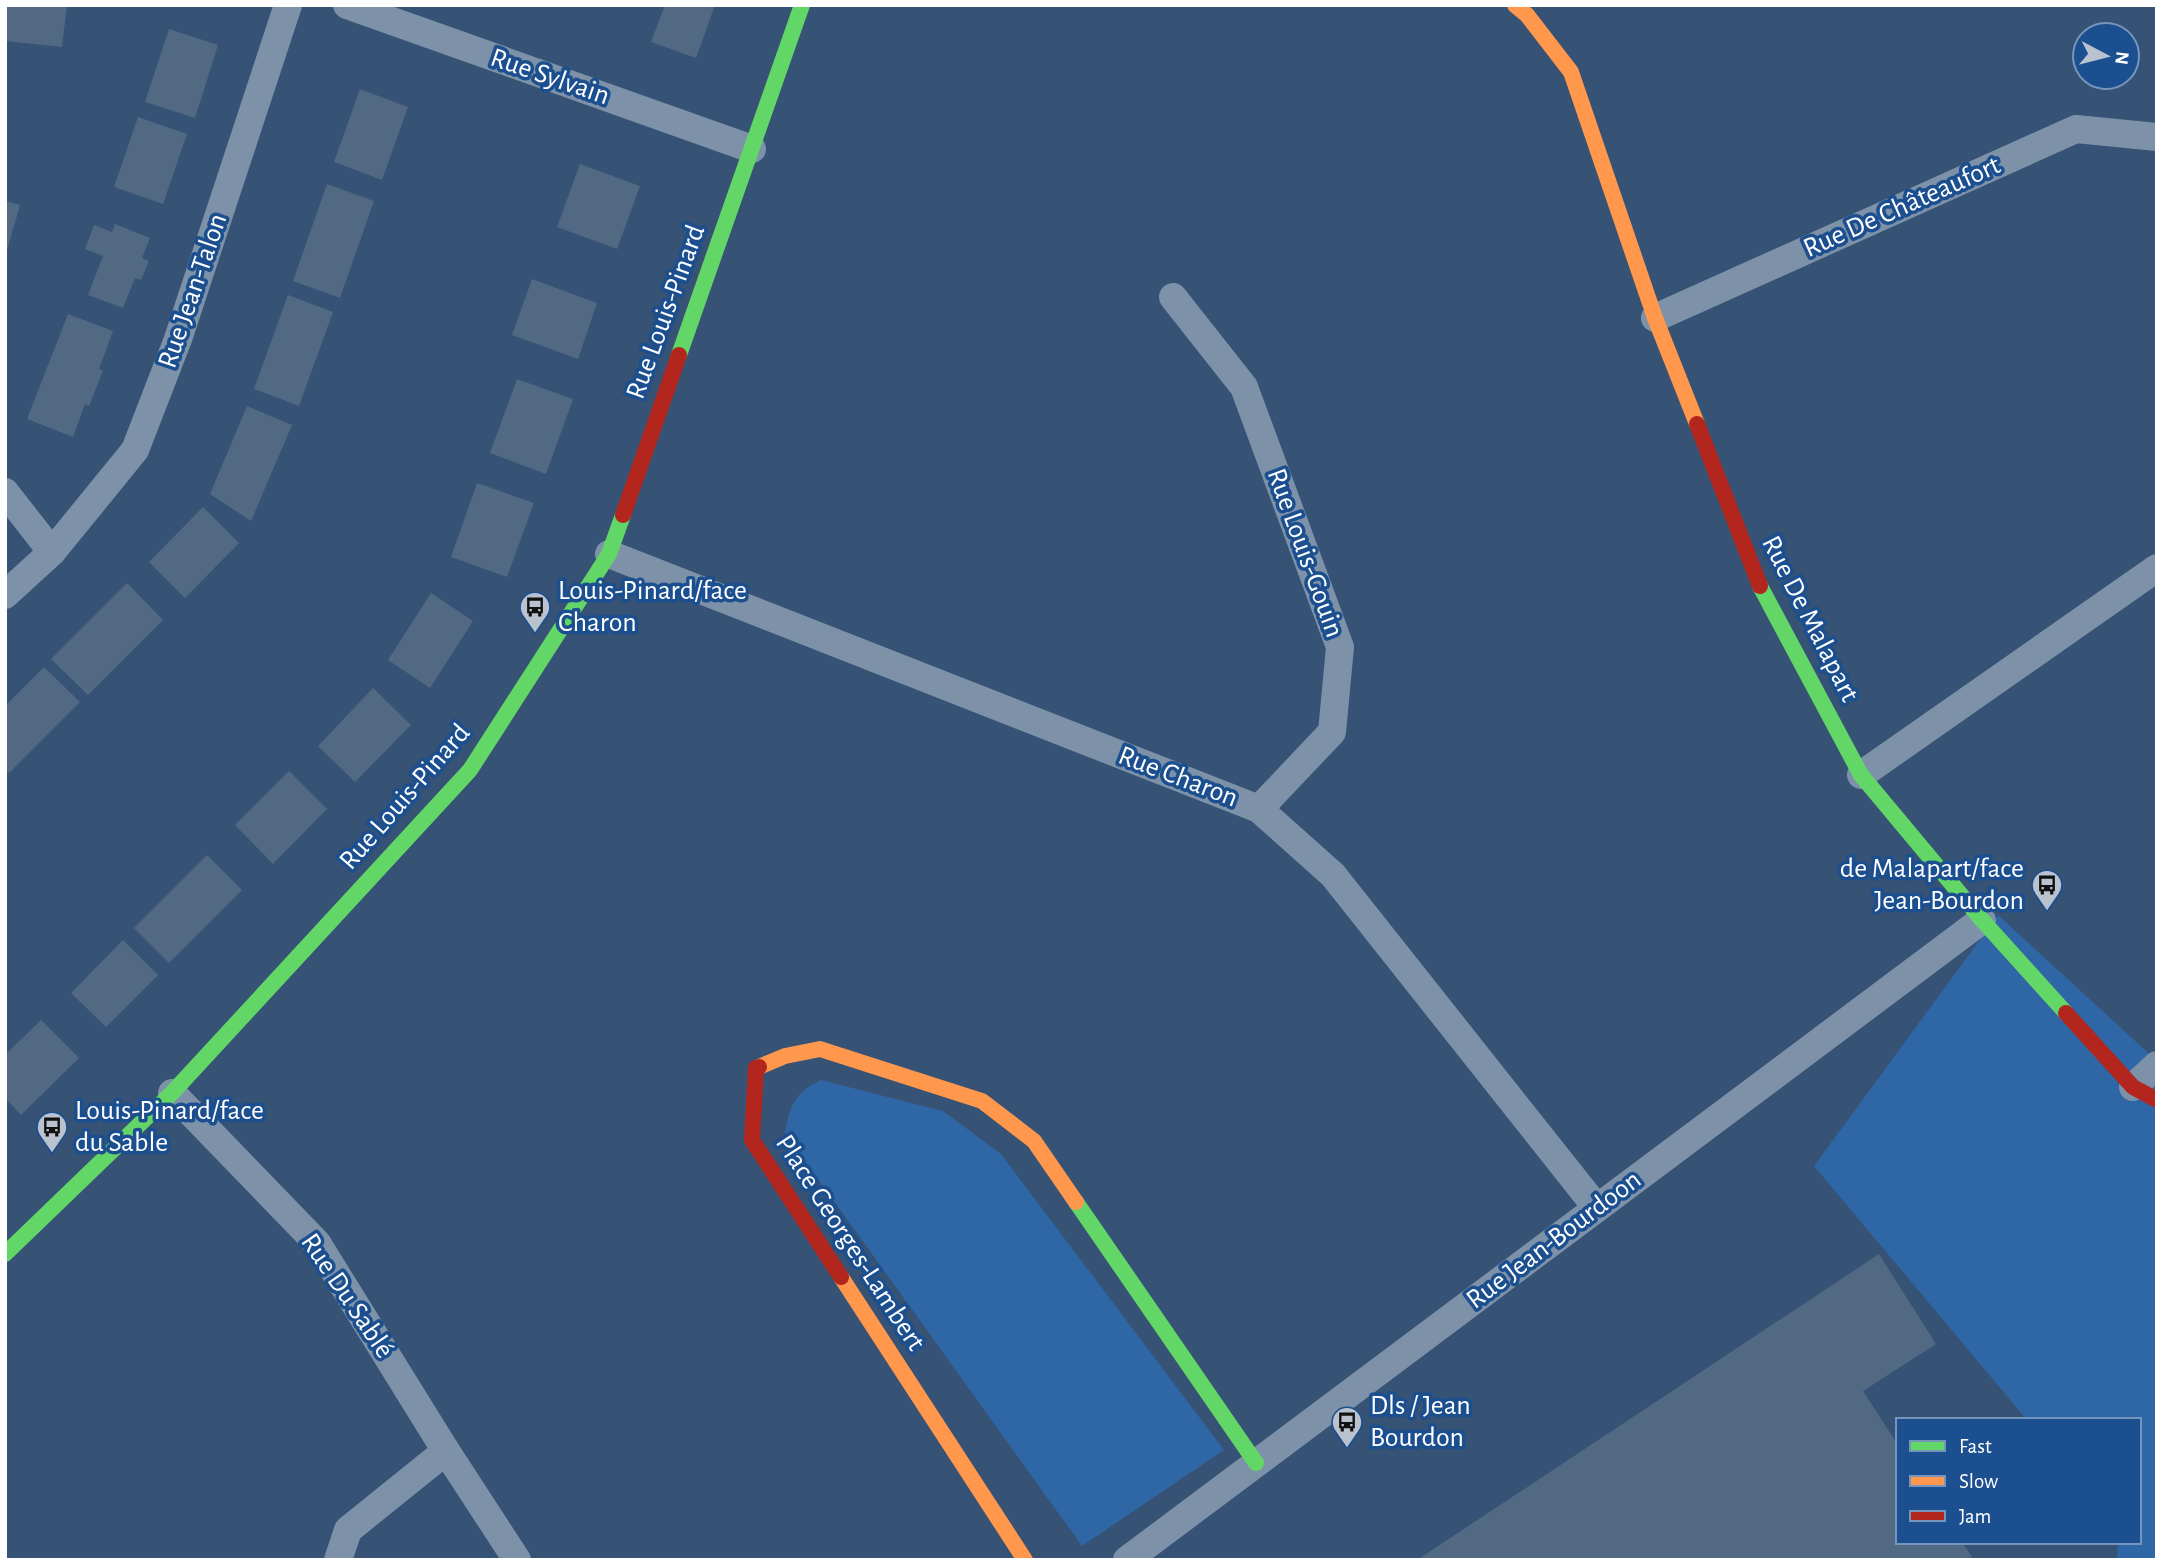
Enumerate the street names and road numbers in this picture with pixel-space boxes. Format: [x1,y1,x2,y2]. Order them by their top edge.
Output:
street label: Rue Sylvain [487,44,613,110]
street label: Rue De Châteaufort [1799,151,2005,263]
street label: Rue Jean-Talon [154,210,232,372]
street label: Rue Louis-Pinard [622,221,710,403]
street label: Rue Louis-Gouin [1262,465,1348,641]
street label: Rue De Malapart [1756,532,1864,706]
street label: Rue Louis-Pinard [334,719,476,875]
street label: Rue Charon [1114,741,1242,813]
street label: Place Georges-Lambert [770,1130,930,1356]
street label: Rue Jean-Bourdoon [1462,1166,1646,1314]
street label: Rue Du Sablé [295,1229,399,1363]

